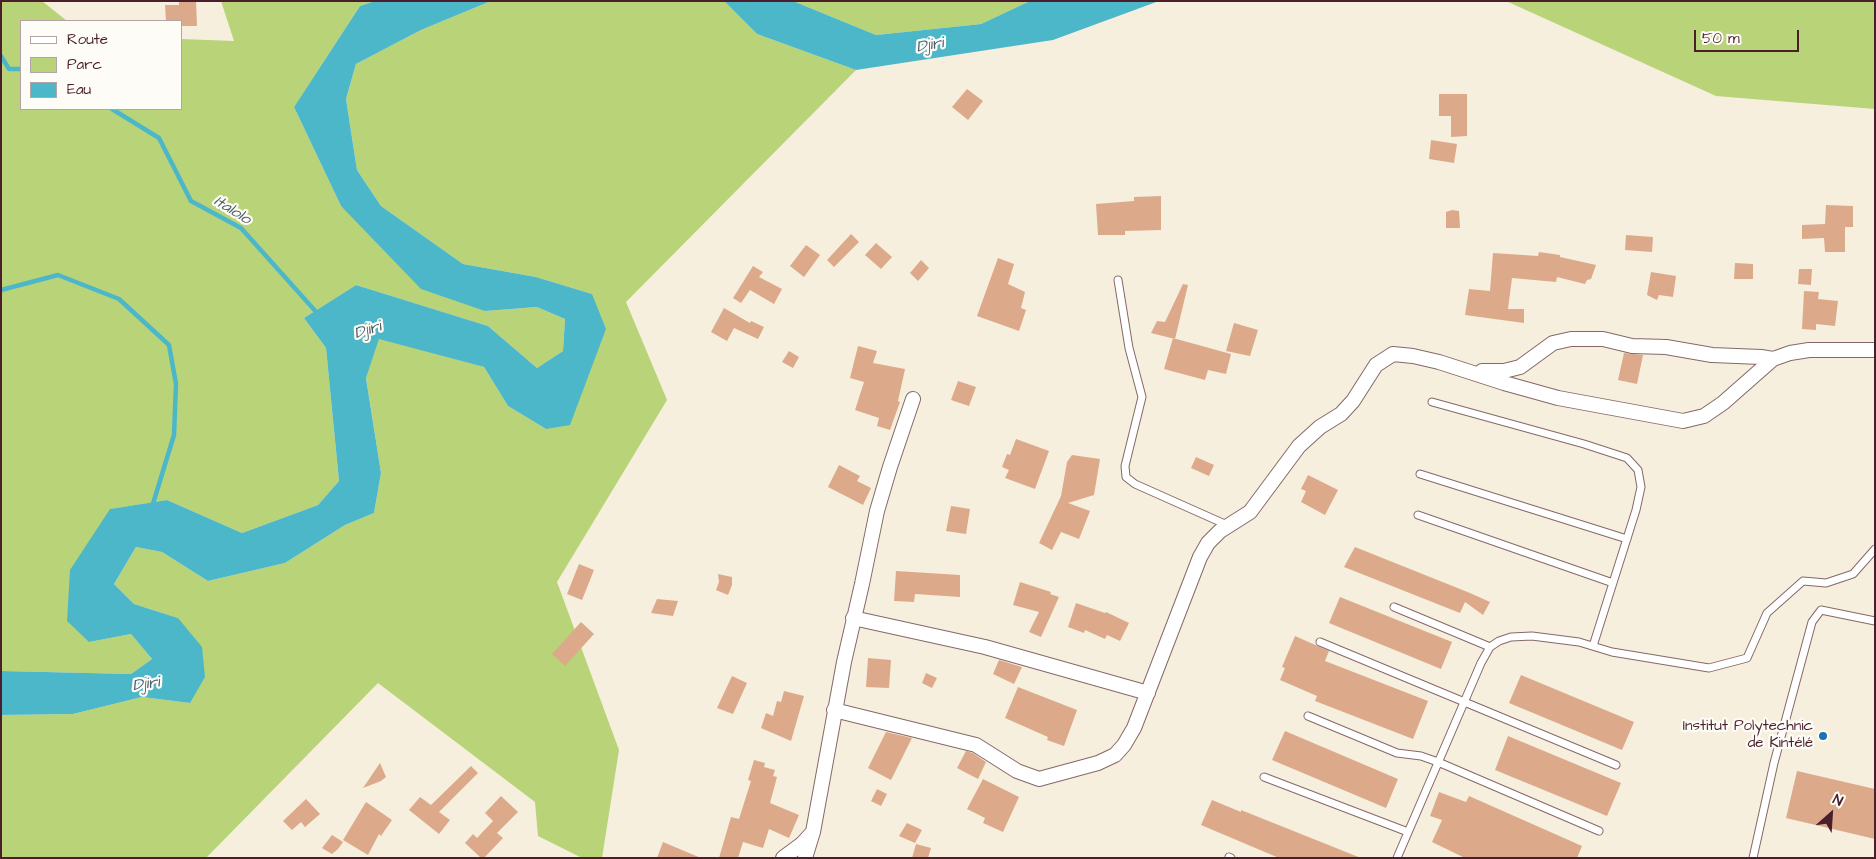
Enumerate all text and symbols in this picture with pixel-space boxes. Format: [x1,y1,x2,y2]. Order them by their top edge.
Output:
legend [20,20,182,110]
scale bar [1696,20,1801,52]
text: 50 m [1702,28,1740,49]
text: Route [67,29,108,50]
water label: Djiri [915,34,945,58]
text: Parc [67,54,102,75]
text: Eau [67,79,91,100]
water label: Italolo [210,192,254,230]
water label: Djiri [352,318,384,344]
water label: Djiri [131,674,161,696]
place label: Institut Polytechnic de Kintélé [1683,718,1813,753]
marker: Institut Polytechnic de Kintélé [1817,730,1829,742]
north arrow [1806,789,1856,839]
text: N [1829,790,1846,811]

